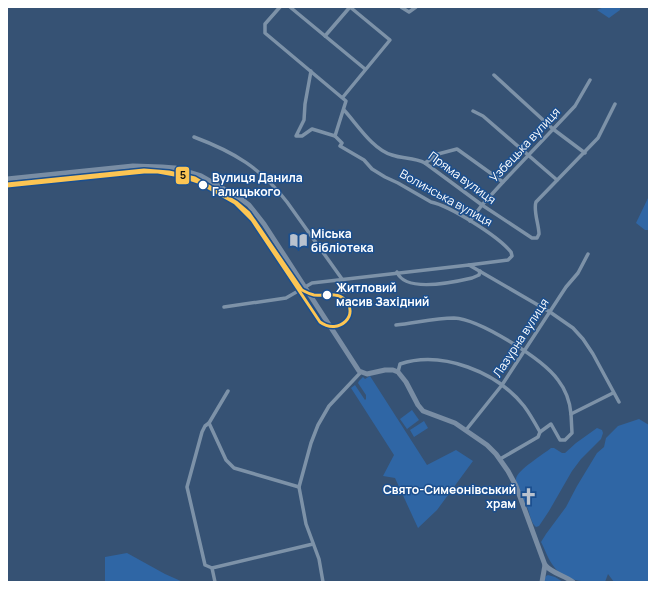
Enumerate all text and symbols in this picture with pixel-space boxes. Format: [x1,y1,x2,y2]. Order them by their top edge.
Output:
street label: Узбецька вулиця [486,104,564,186]
street label: Пряма вулиця [425,147,500,208]
street label: Волинська вулиця [397,165,496,230]
line badge: 5 [175,166,190,185]
text: 5 [180,167,186,182]
place label: Вулиця Данила Галицького [212,169,303,200]
marker: Вулиця Данила Галицького [197,179,209,191]
place label: Міська бібліотека [311,225,374,256]
library icon: Міська бібліотека [288,231,308,251]
place label: Житловий масив Західний [336,279,429,310]
marker: Житловий масив Західний [321,289,333,301]
street label: Лазурна вулиця [489,295,552,381]
place label: Свято-Симеонівський храм [383,481,516,512]
church icon: Свято-Симеонівський храм [519,487,539,507]

